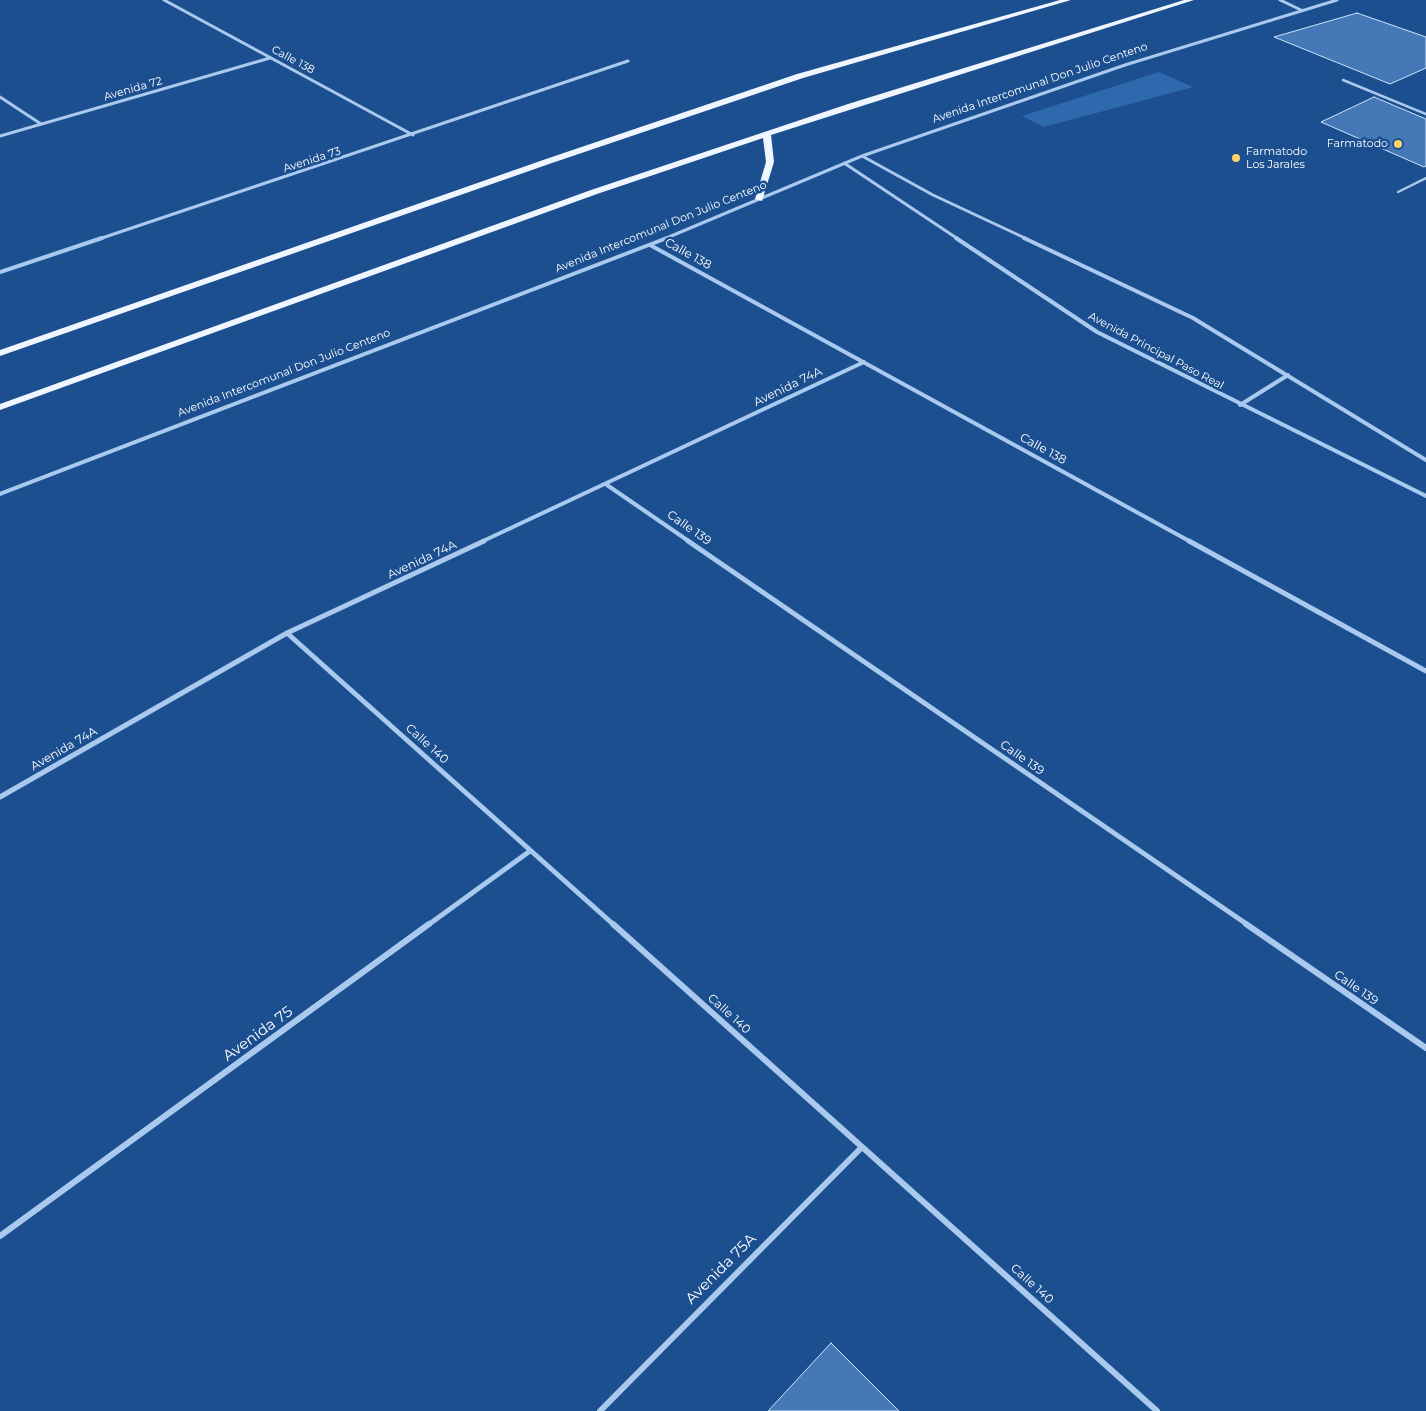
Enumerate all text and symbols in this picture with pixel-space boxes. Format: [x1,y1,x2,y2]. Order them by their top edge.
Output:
street label: Avenida Intercomunal Don Julio Centeno [931,40,1149,126]
street label: Calle 138 [269,43,317,77]
street label: Avenida 72 [102,74,164,104]
place label: Farmatodo [1327,137,1388,151]
marker: Farmatodo [1392,138,1404,150]
street label: Avenida 73 [281,144,343,176]
place label: Farmatodo Los Jarales [1246,145,1307,171]
marker: Farmatodo Los Jarales [1230,152,1242,164]
street label: Avenida Intercomunal Don Julio Centeno [553,178,769,276]
street label: Calle 138 [662,235,714,273]
street label: Avenida Principal Paso Real [1086,310,1226,392]
street label: Avenida Intercomunal Don Julio Centeno [176,326,392,420]
street label: Avenida 74A [751,364,825,410]
street label: Calle 138 [1017,430,1069,468]
street label: Calle 139 [664,508,714,548]
street label: Avenida 74A [385,538,459,582]
street label: Calle 140 [403,721,451,767]
street label: Avenida 74A [28,724,100,774]
street label: Calle 139 [997,738,1047,778]
street label: Calle 139 [1331,968,1381,1008]
street label: Calle 140 [705,991,753,1037]
street label: Avenida 75 [220,1003,296,1065]
street label: Avenida 75A [682,1230,760,1308]
street label: Calle 140 [1008,1261,1056,1307]

